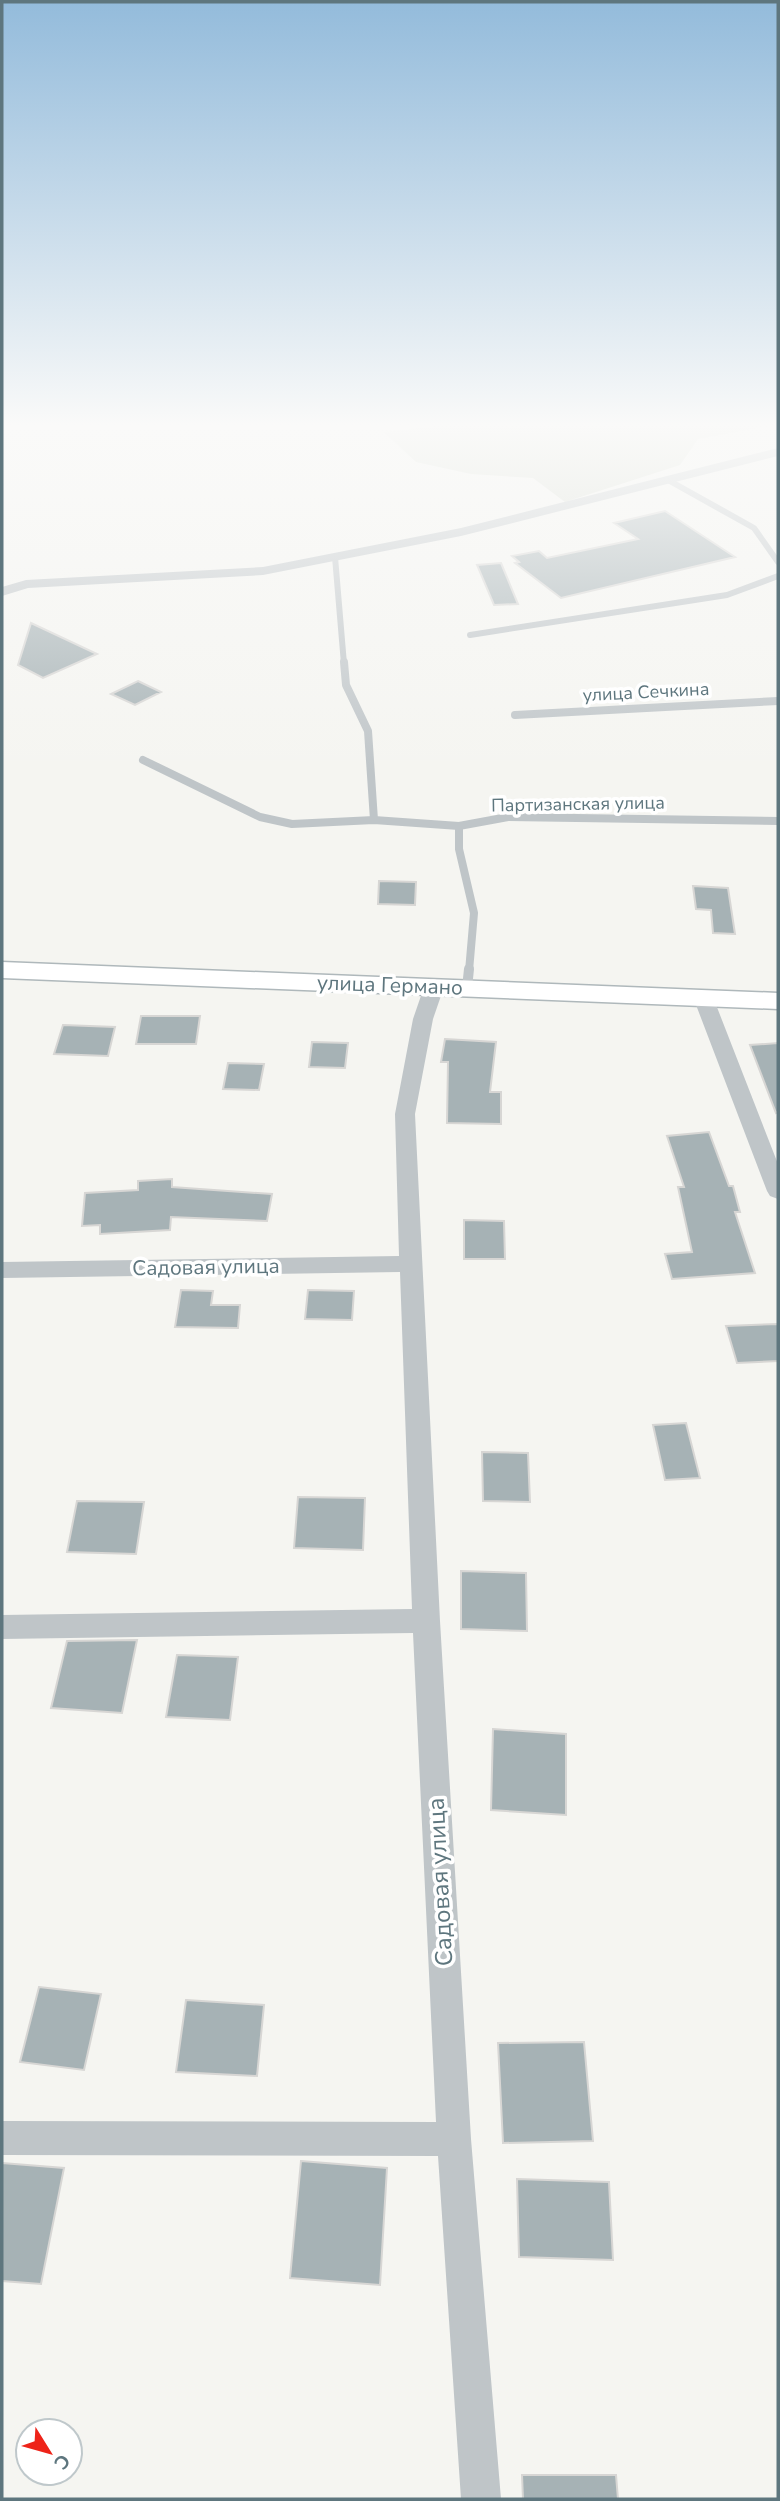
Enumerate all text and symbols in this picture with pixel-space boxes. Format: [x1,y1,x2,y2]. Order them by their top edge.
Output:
street label: улица Сечкина [582,677,710,707]
street label: Партизанская улица [491,790,665,818]
street label: улица Германо [317,968,463,1002]
street label: Садовая улица [132,1252,280,1282]
street label: Садовая улица [420,1797,460,1967]
north arrow [14,2417,84,2487]
text: С [47,2449,76,2475]

